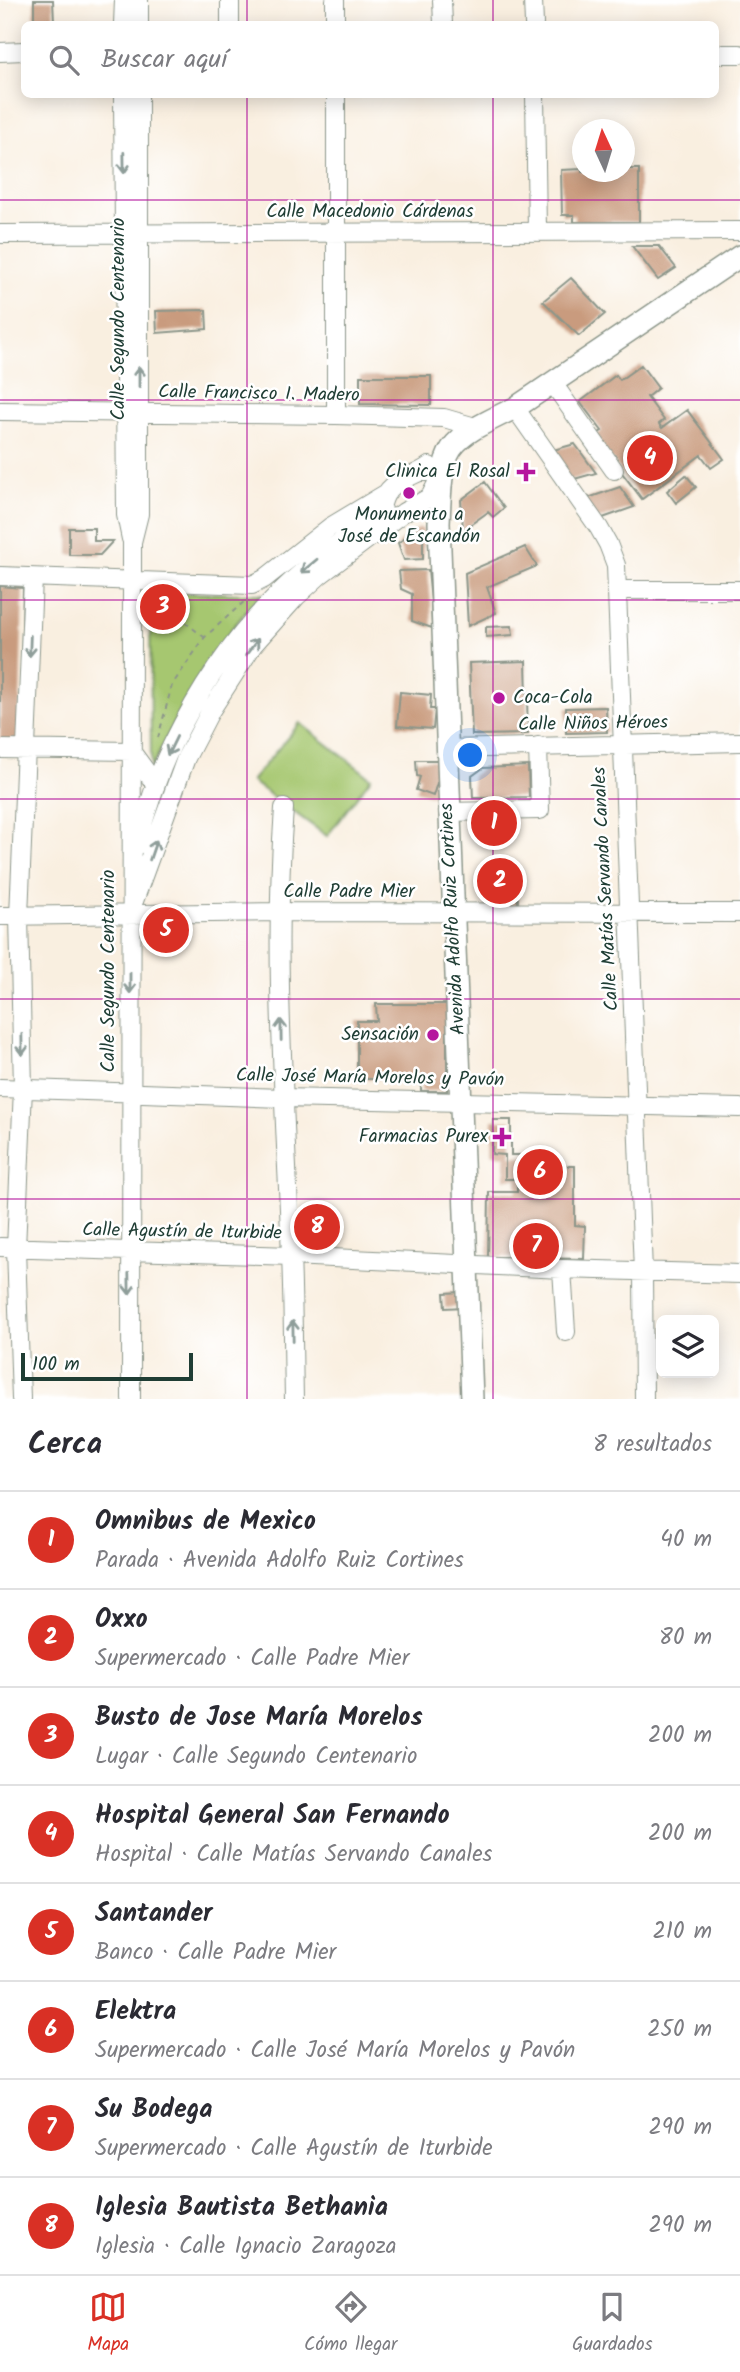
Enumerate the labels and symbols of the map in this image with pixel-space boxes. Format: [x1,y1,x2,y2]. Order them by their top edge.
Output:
north arrow [572,119,635,182]
one-way arrow [118,151,131,174]
street label: Calle Macedonio Cárdenas [266,197,474,227]
street label: Calle Segundo Centenario [104,218,134,420]
one-way arrow [133,366,146,389]
street label: Calle Francisco I. Madero [158,377,360,411]
pin: 4 [627,432,673,484]
place label: Clinica El Rosal [385,457,510,487]
marker: Clinica El Rosal [516,462,536,482]
marker: Monumento a José de Escandón [401,485,417,501]
place label: Monumento a José de Escandón [338,500,480,552]
one-way arrow [300,558,318,574]
pin: 3 [140,581,186,633]
one-way arrow [24,635,37,658]
one-way arrow [244,638,259,657]
place label: Coca-Cola [513,683,593,713]
marker: Coca-Cola [491,690,507,706]
street label: Calle Niños Héroes [518,708,668,740]
one-way arrow [165,735,179,756]
your location [453,738,487,772]
street label: Calle Matías Servando Canales [585,766,627,1012]
pin: 1 [471,797,517,849]
street label: Avenida Adolfo Ruiz Cortines [432,802,474,1036]
one-way arrow [148,840,160,862]
pin: 2 [477,855,523,907]
street label: Calle Segundo Centenario [94,870,124,1072]
street label: Calle Padre Mier [283,877,416,907]
pin: 5 [143,904,189,956]
one-way arrow [123,971,137,994]
one-way arrow [274,1019,288,1042]
place label: Sensación [342,1020,419,1050]
marker: Sensación [425,1027,441,1043]
one-way arrow [15,1033,29,1056]
street label: Calle José María Morelos y Pavón [236,1061,504,1095]
place label: Farmacias Purex [359,1122,489,1152]
marker: Farmacias Purex [494,1129,510,1145]
pin: 6 [517,1146,563,1198]
pin: 8 [294,1201,340,1253]
street label: Calle Agustín de Iturbide [82,1215,283,1249]
pin: 7 [513,1220,559,1272]
one-way arrow [123,1272,136,1295]
one-way arrow [286,1320,299,1343]
scale bar [21,1350,192,1382]

